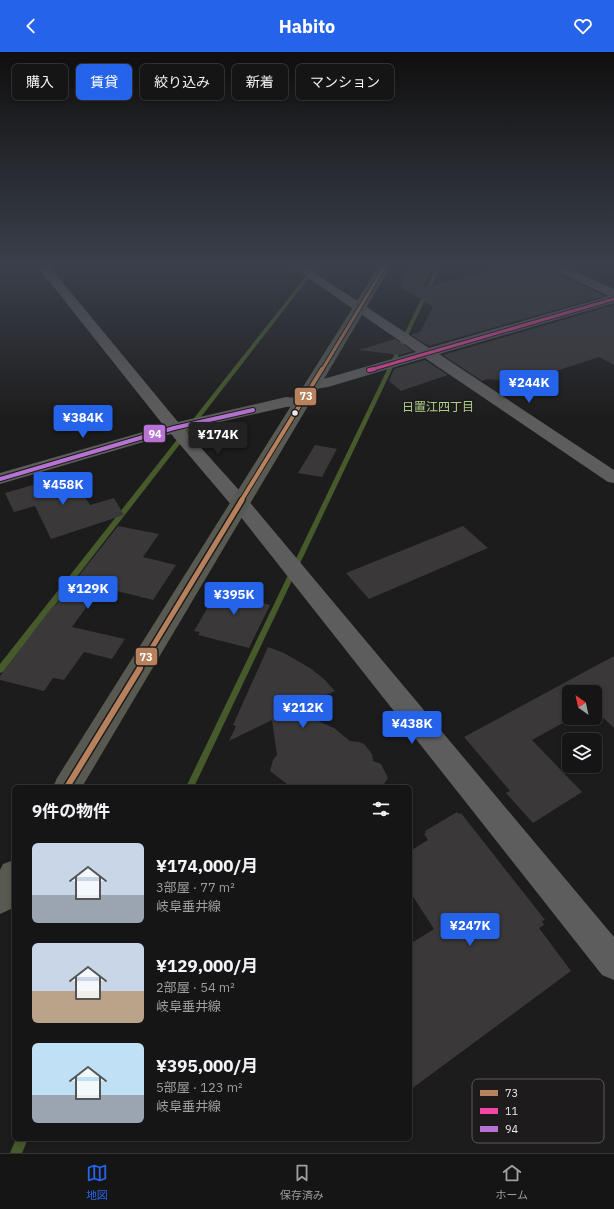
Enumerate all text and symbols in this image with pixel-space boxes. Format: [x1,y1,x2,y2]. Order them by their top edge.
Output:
icon: back [20,15,42,37]
text: Habito [279,15,335,38]
icon: heart [572,15,594,37]
chip: 購入 [12,64,68,100]
chip: 賃貸 [76,64,132,100]
chip: 絞り込み [140,64,224,100]
chip: 新着 [232,64,288,100]
chip: マンション [296,64,394,100]
pin: ¥244K [501,370,557,404]
text: ¥244K [509,374,549,391]
line badge: 73 [294,387,317,406]
text: 73 [299,389,313,403]
district label: 日置江四丁目 [402,399,474,414]
pin: ¥384K [55,405,111,439]
unlabelled marker [290,408,300,418]
text: ¥384K [63,409,103,426]
pin: ¥174K [190,422,246,456]
line badge: 94 [143,424,166,443]
text: ¥174K [198,426,238,443]
text: 94 [148,427,162,441]
pin: ¥458K [35,472,91,506]
text: ¥458K [43,476,83,493]
pin: ¥129K [60,576,116,610]
text: ¥129K [68,580,108,597]
pin: ¥395K [206,582,262,616]
text: ¥395K [214,586,254,603]
line badge: 73 [135,647,158,666]
text: 73 [139,650,153,664]
north arrow [562,685,602,725]
map controls [562,685,602,773]
pin: ¥212K [275,695,331,729]
text: ¥212K [283,699,323,716]
pin: ¥438K [384,711,440,745]
text: ¥438K [392,715,432,732]
button: layers [562,733,602,773]
icon: filters [370,798,392,820]
text: 9件の物件 [32,800,110,822]
text: ¥174,000/月 [156,855,258,877]
icon: home [64,859,112,907]
text: 3部屋 · 77 m² [156,879,235,896]
text: 岐阜垂井線 [156,898,221,915]
pin: ¥247K [442,913,498,947]
text: ¥247K [450,917,490,934]
text: ¥129,000/月 [156,955,258,977]
icon: home [64,959,112,1007]
text: 2部屋 · 54 m² [156,979,235,996]
text: 岐阜垂井線 [156,998,221,1015]
text: ¥395,000/月 [156,1055,258,1077]
icon: home [64,1059,112,1107]
text: 5部屋 · 123 m² [156,1079,243,1096]
legend [472,1079,604,1143]
text: 73 [505,1086,518,1100]
text: 岐阜垂井線 [156,1098,221,1115]
text: 11 [505,1104,519,1118]
text: 94 [505,1122,519,1136]
tab: 地図 [86,1162,108,1202]
tab: 保存済み [280,1162,324,1202]
tab: ホーム [495,1162,528,1202]

